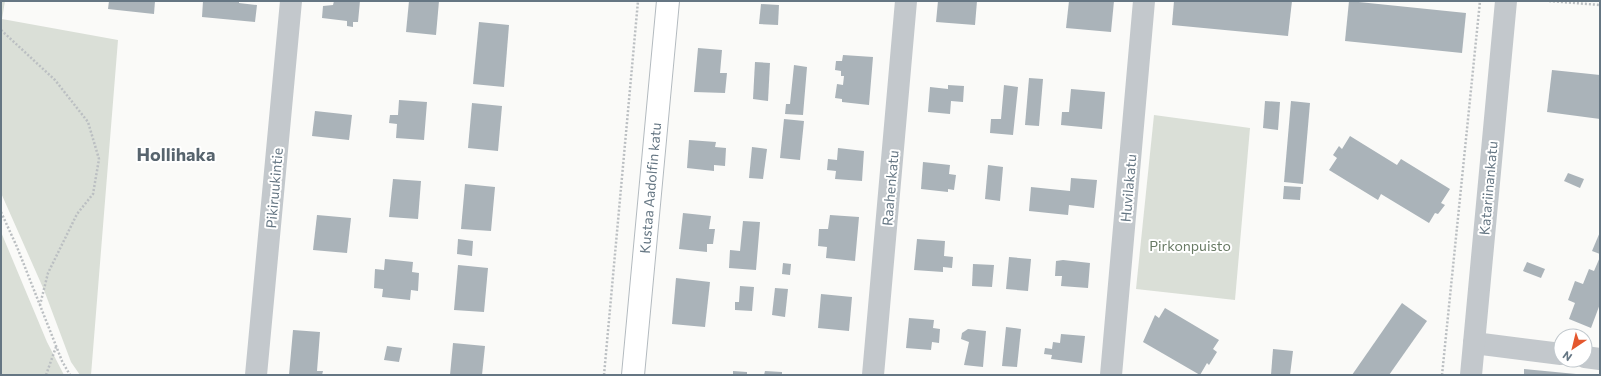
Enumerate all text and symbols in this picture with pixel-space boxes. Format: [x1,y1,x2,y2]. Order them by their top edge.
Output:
street label: Kustaa Aadolfin katu [636,122,664,254]
street label: Katariinankatu [1475,140,1501,236]
district label: Hollihaka [137,143,215,165]
street label: Pikiruukintie [262,147,286,229]
street label: Raahenkatu [878,149,902,227]
street label: Huvilakatu [1117,153,1139,223]
park label: Pirkonpuisto [1149,237,1231,254]
north arrow [1553,328,1593,368]
text: N [1560,349,1574,364]

